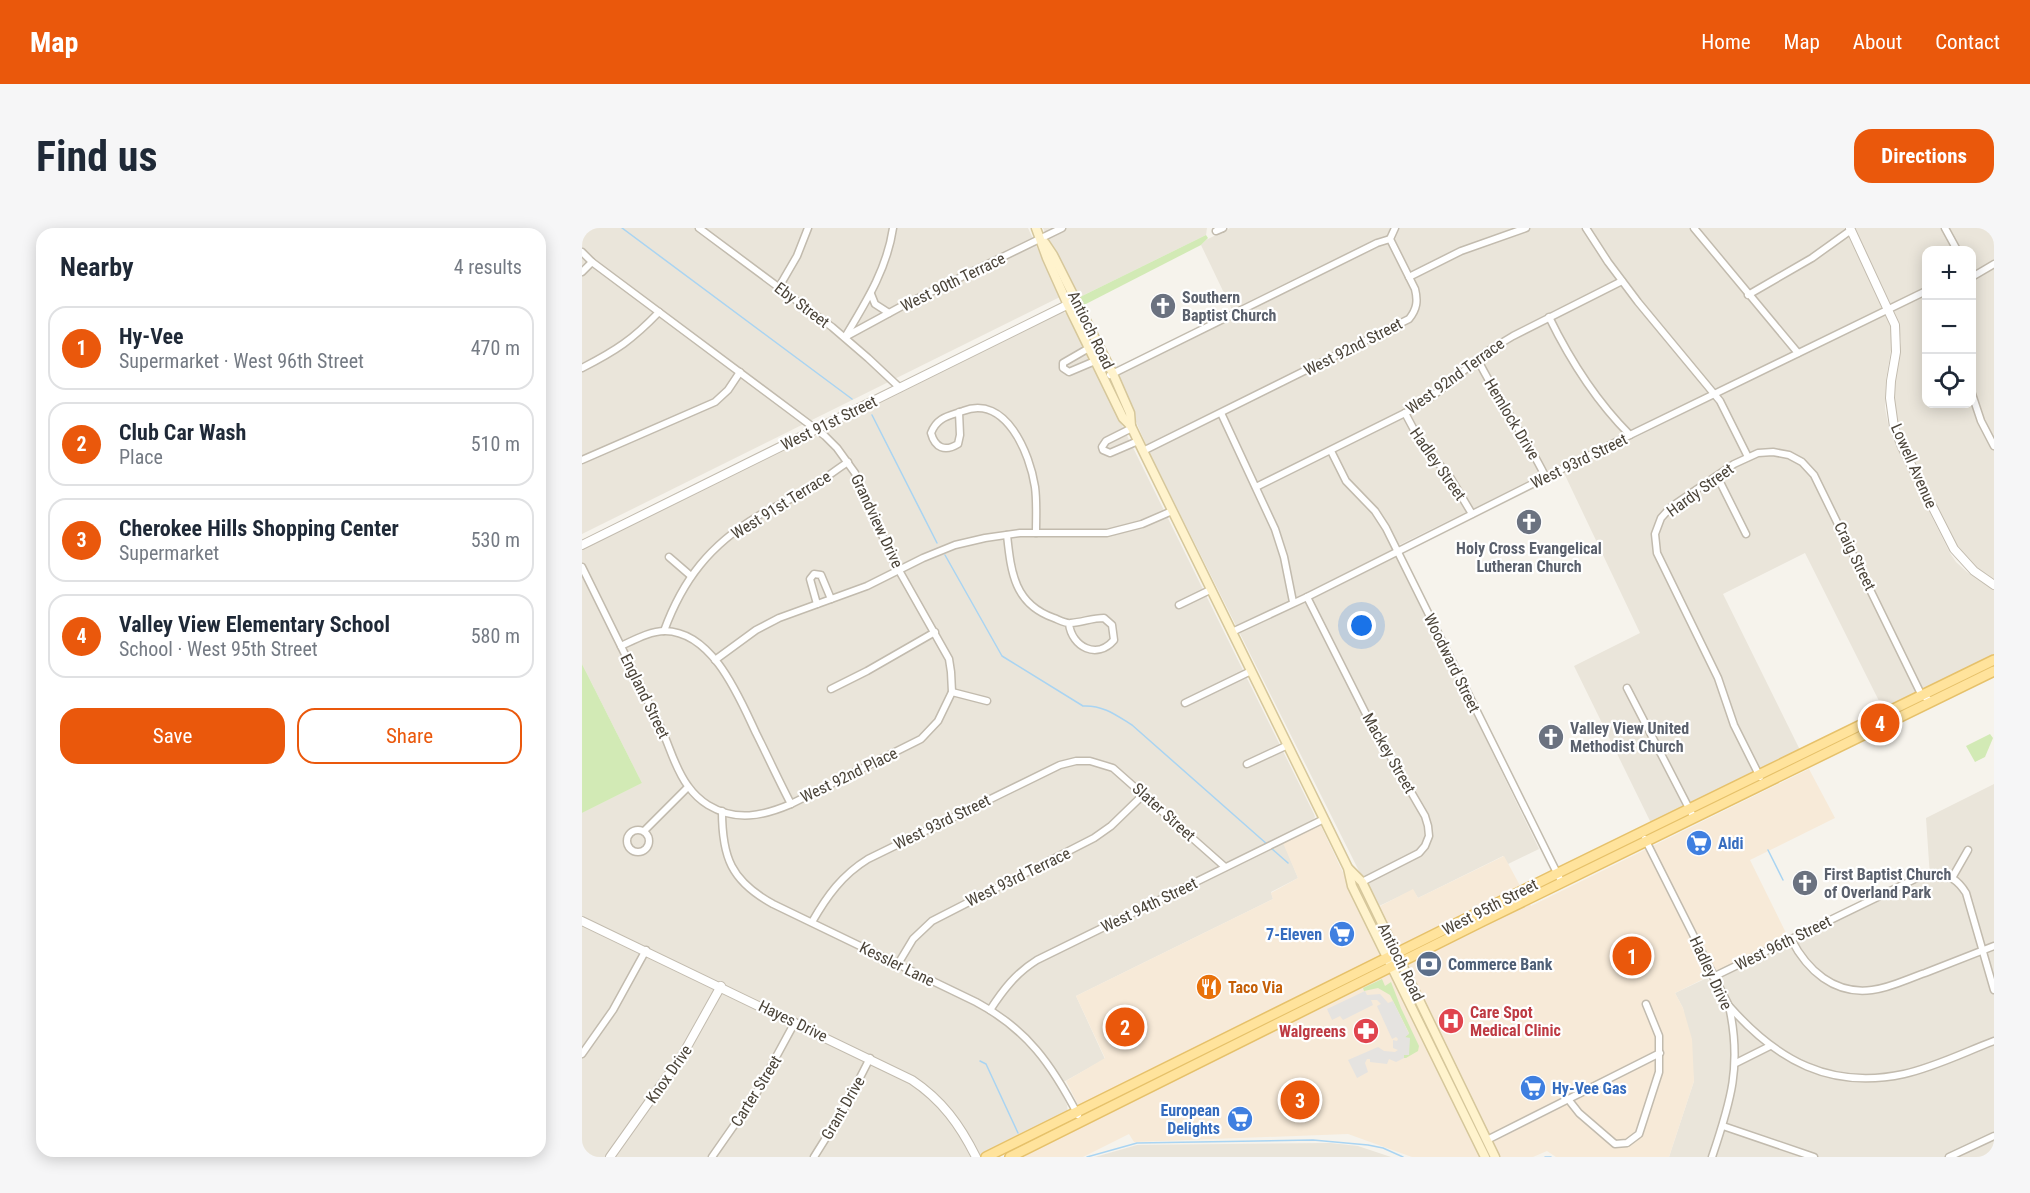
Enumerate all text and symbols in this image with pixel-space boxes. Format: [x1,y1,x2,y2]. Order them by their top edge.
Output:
text: Map [30,26,78,59]
text: Home [1701,30,1751,54]
text: Map [1784,30,1820,54]
text: About [1853,30,1902,54]
text: Contact [1935,30,2000,54]
button: Directions [1854,129,1994,183]
text: Find us [36,132,157,181]
map controls [1922,246,1976,408]
button: + [1922,246,1976,300]
street label: West 90th Terrace [898,249,1008,315]
text: Nearby [60,252,134,282]
text: 4 results [454,255,522,279]
street label: Eby Street [771,278,833,332]
street label: Antioch Road [1064,288,1118,372]
place label: Southern Baptist Church [1182,288,1277,325]
church icon: Southern Baptist Church [1148,291,1178,321]
button: − [1922,300,1976,354]
street label: West 92nd Street [1301,314,1406,380]
text: Hy-Vee [119,324,184,349]
street label: West 92nd Terrace [1402,334,1508,418]
text: 1 [76,336,87,360]
text: 470 m [471,336,520,360]
text: Supermarket · West 96th Street [119,349,364,373]
button: locate [1922,354,1976,408]
street label: Hemlock Drive [1480,375,1544,463]
street label: West 91st Street [778,392,880,454]
text: Club Car Wash [119,420,246,445]
street label: Lowell Avenue [1887,421,1941,511]
street label: Hadley Street [1406,424,1470,504]
street label: West 93rd Street [1528,429,1630,493]
text: 2 [76,432,87,456]
text: 510 m [471,432,520,456]
text: Place [119,445,163,469]
street label: Hardy Street [1663,459,1737,521]
street label: West 91st Terrace [728,467,834,543]
street label: Grandview Drive [847,471,907,571]
church icon: Holy Cross Evangelical Lutheran Church [1514,507,1544,537]
text: Cherokee Hills Shopping Center [119,516,399,541]
street label: Craig Street [1830,519,1880,594]
text: 3 [76,528,87,552]
text: 530 m [471,528,520,552]
place label: Holy Cross Evangelical Lutheran Church [1456,539,1602,576]
text: Supermarket [119,541,219,565]
street label: Woodward Street [1420,610,1484,716]
your location [1347,611,1376,640]
text: Valley View Elementary School [119,612,390,637]
text: 4 [76,624,87,648]
text: 580 m [471,624,520,648]
text: School · West 95th Street [119,637,318,661]
street label: England Street [616,651,674,742]
pin: 4 [1860,700,1900,746]
button: Save [60,708,285,764]
button: Share [297,708,522,764]
street label: Mackey Street [1358,710,1420,797]
place label: Valley View United Methodist Church [1570,719,1689,756]
church icon: Valley View United Methodist Church [1536,722,1566,752]
street label: West 92nd Place [797,743,901,807]
street label: Slater Street [1129,779,1200,845]
street label: West 93rd Street [891,790,993,854]
supermarket icon: Aldi [1684,828,1714,858]
place label: Aldi [1718,834,1744,853]
street label: West 93rd Terrace [963,843,1073,911]
place label: First Baptist Church of Overland Park [1824,865,1951,902]
church icon: First Baptist Church of Overland Park [1790,868,1820,898]
street label: West 94th Street [1098,873,1200,936]
street label: West 95th Street [1439,875,1541,939]
street label: West 96th Street [1732,911,1834,974]
supermarket icon: 7-Eleven [1327,919,1357,949]
street label: Antioch Road [1374,920,1428,1004]
place label: 7-Eleven [1266,925,1322,944]
street label: Hadley Drive [1686,933,1736,1013]
pin: 1 [1612,934,1652,978]
street label: Kessler Lane [856,938,938,990]
bank icon: Commerce Bank [1414,949,1444,979]
place label: Commerce Bank [1448,955,1553,974]
restaurant icon: Taco Via [1194,972,1224,1002]
place label: Taco Via [1228,978,1283,997]
street label: Hayes Drive [755,996,831,1046]
place label: Care Spot Medical Clinic [1470,1003,1561,1040]
pin: 2 [1106,1004,1144,1050]
hospital icon: Care Spot Medical Clinic [1436,1006,1466,1036]
pharmacy icon: Walgreens [1351,1016,1381,1046]
place label: Walgreens [1279,1022,1346,1041]
street label: Knox Drive [642,1041,696,1107]
street label: Carter Street [727,1052,785,1130]
street label: Grant Drive [817,1073,869,1143]
supermarket icon: Hy-Vee Gas [1518,1073,1548,1103]
pin: 3 [1280,1078,1320,1122]
place label: Hy-Vee Gas [1552,1079,1627,1098]
place label: European Delights [1160,1101,1220,1138]
supermarket icon: European Delights [1225,1104,1255,1134]

